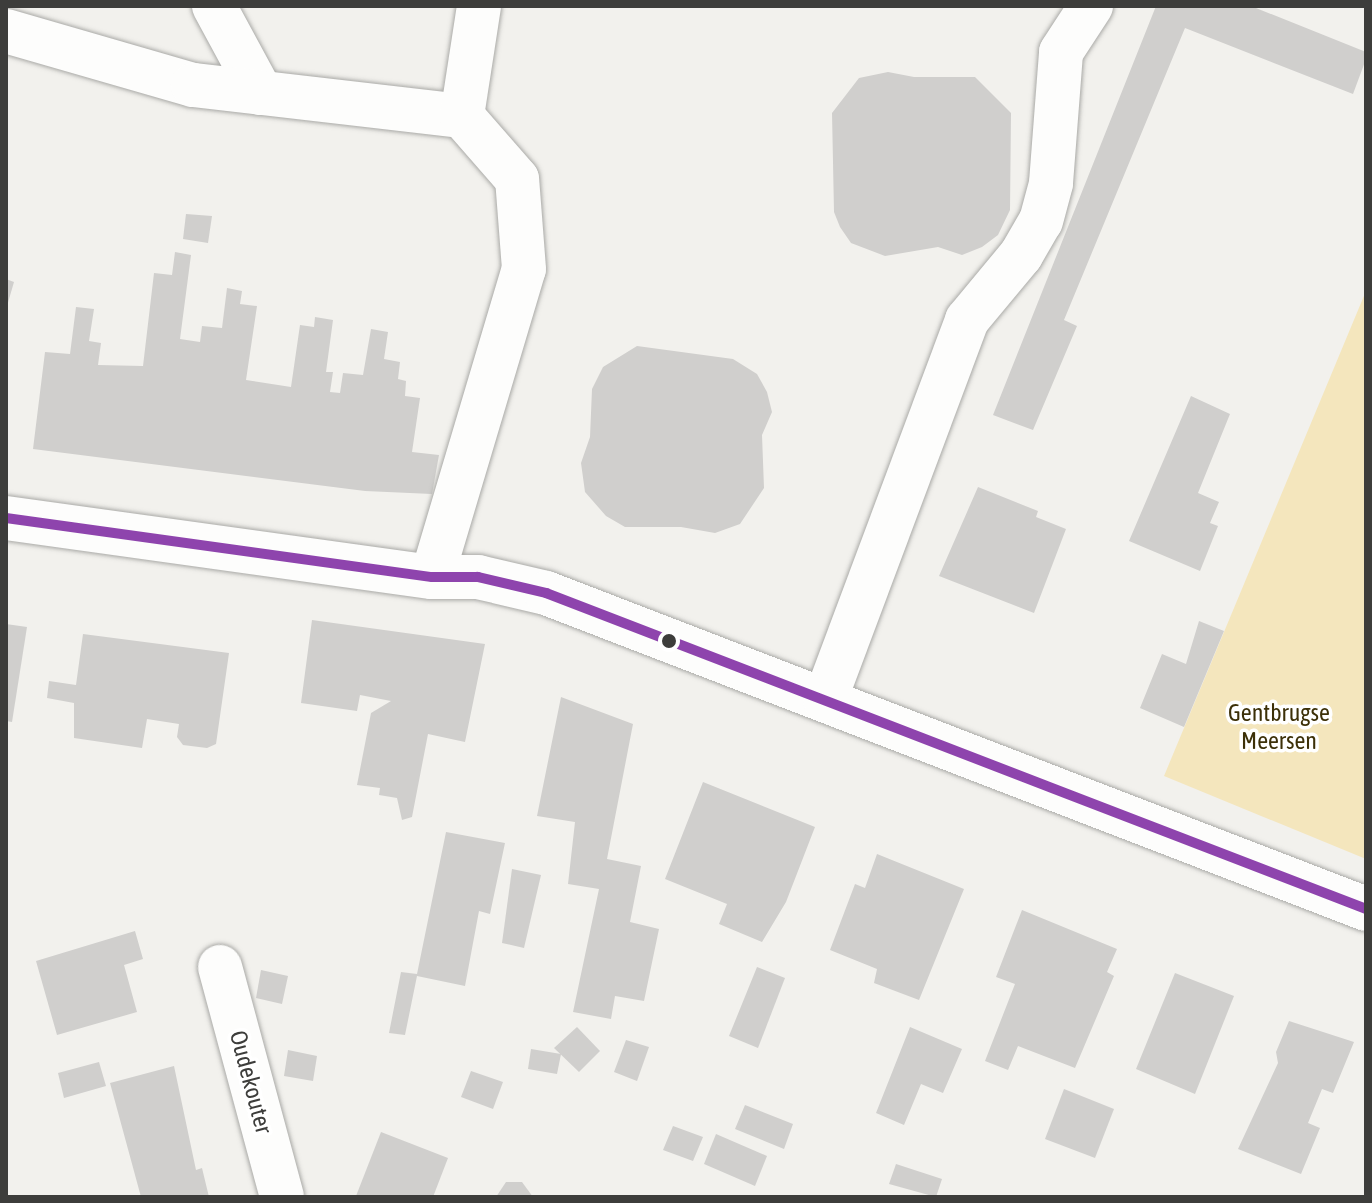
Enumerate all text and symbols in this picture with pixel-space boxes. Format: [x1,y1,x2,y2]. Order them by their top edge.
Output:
unlabelled marker [661,633,677,649]
park label: Gentbrugse Meersen [1228,699,1330,755]
street label: Oudekouter [223,1027,279,1137]

